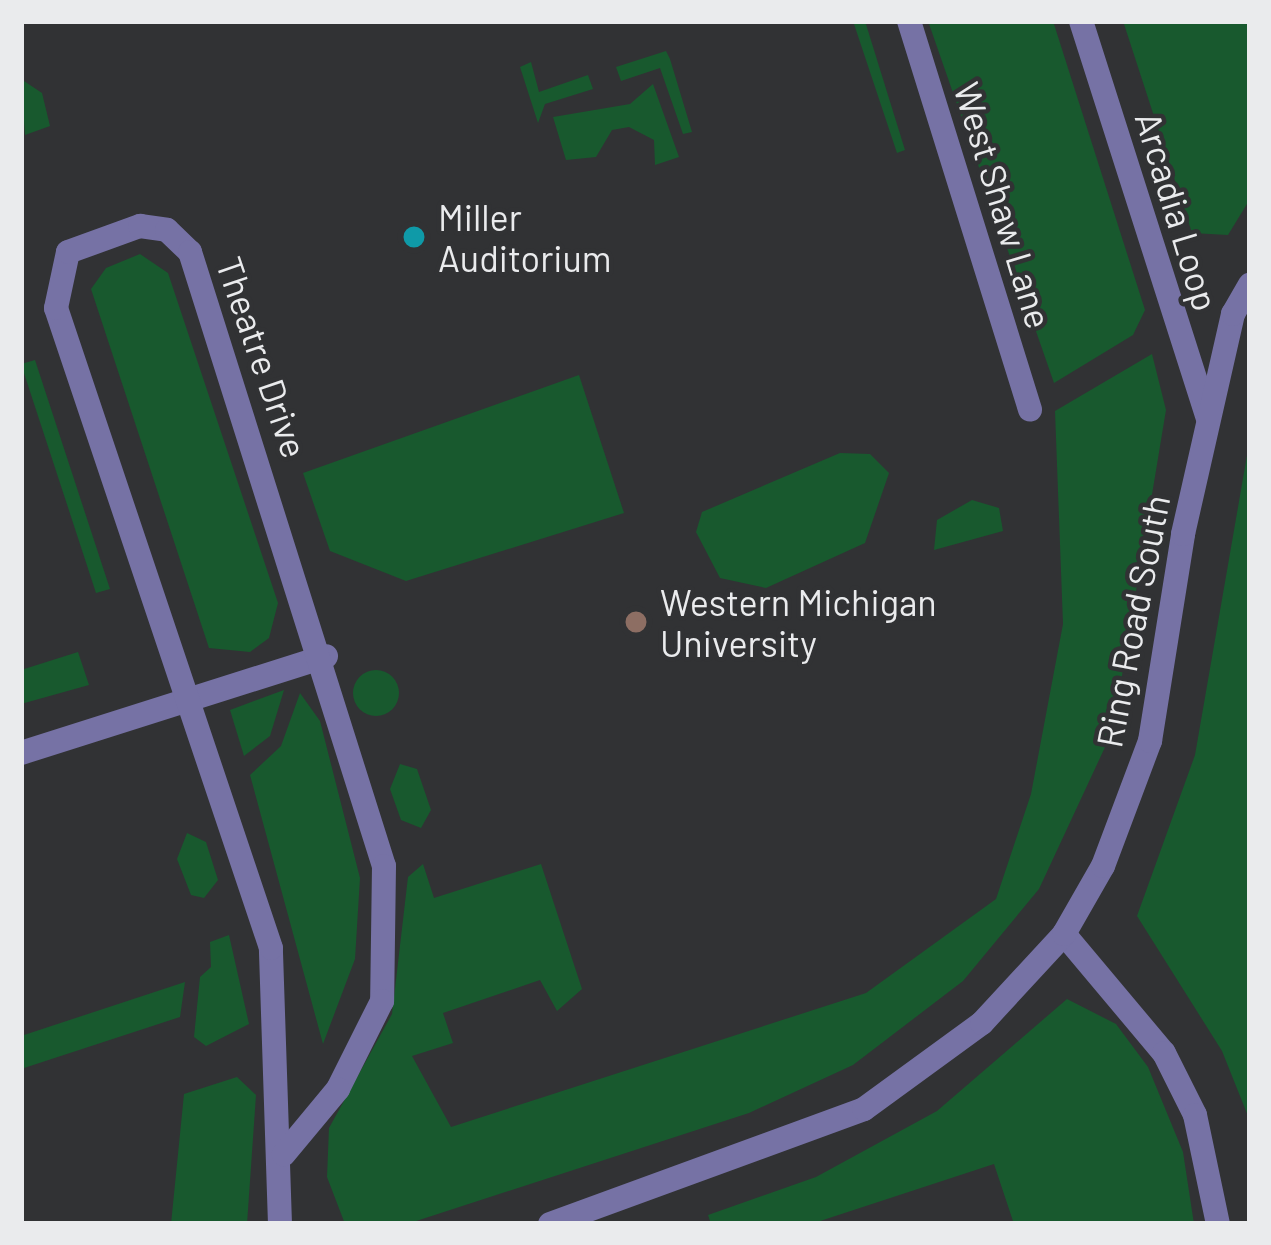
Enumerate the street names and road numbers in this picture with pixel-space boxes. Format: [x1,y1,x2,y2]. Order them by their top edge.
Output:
street label: West Shaw Lane [946,77,1062,333]
street label: Arcadia Loop [1127,106,1229,316]
street label: Theatre Drive [208,251,318,463]
street label: Ring Road South [1086,491,1178,751]

